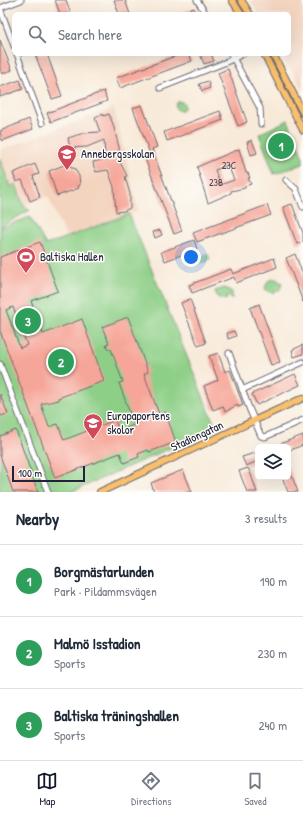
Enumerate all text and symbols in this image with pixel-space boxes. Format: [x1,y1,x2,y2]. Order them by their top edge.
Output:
search box [12,12,291,56]
icon: search [26,23,48,45]
text: Search here [58,24,122,45]
pin: 1 [268,131,294,161]
school or university icon: Annebergsskolan [56,143,78,171]
place label: Annebergsskolan [81,145,155,162]
house number: 23C [222,159,237,172]
house number: 23B [209,176,223,189]
sports icon: Baltiska Hallen [15,246,37,274]
your location [181,247,201,267]
place label: Baltiska Hallen [40,248,104,265]
pin: 3 [15,306,41,336]
pin: 2 [48,347,74,377]
place label: Europaportens skolor [107,407,170,438]
school or university icon: Europaportens skolor [82,412,104,440]
street label: Stadiongatan [168,416,226,455]
map controls [255,444,291,480]
button: layers [255,444,291,480]
scale bar [12,464,85,483]
text: 100 m [18,466,42,480]
text: Nearby [16,507,59,530]
text: 3 results [245,509,287,527]
text: Borgmästarlunden [54,561,154,582]
text: 1 [27,572,31,590]
text: 190 m [260,572,287,590]
text: Park · Pildammsvägen [54,582,157,600]
text: Malmö Isstadion [54,633,141,654]
text: 2 [26,644,32,662]
text: 230 m [257,644,287,662]
text: Sports [54,654,85,672]
text: Baltiska träningshallen [54,705,179,726]
text: 3 [26,716,32,734]
text: 240 m [258,716,287,734]
text: Sports [54,726,85,744]
tab: Map [36,770,58,808]
tab: Directions [131,770,172,808]
tab: Saved [244,770,267,808]

